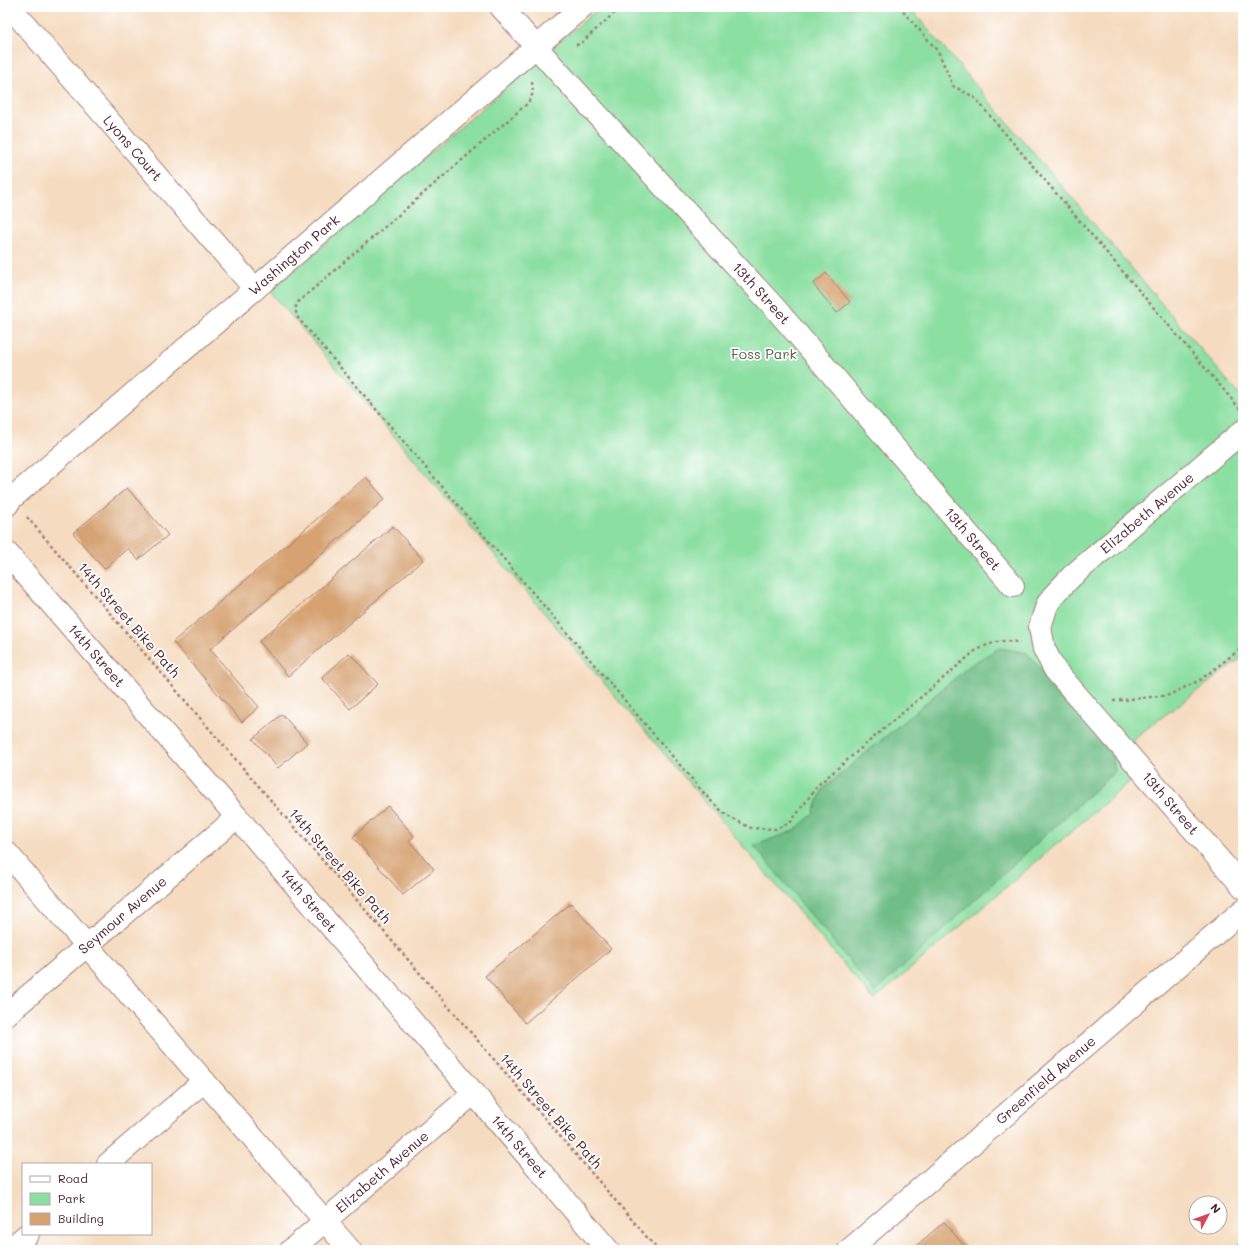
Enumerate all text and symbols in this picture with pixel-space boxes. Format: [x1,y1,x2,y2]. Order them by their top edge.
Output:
street label: Lyons Court [99,111,167,185]
street label: Washington Park [244,210,343,299]
street label: 13th Street [729,258,795,328]
park label: Foss Park [731,344,797,363]
street label: Elizabeth Avenue [1096,468,1198,557]
street label: 13th Street [941,503,1006,574]
street label: 14th Street Bike Path [74,559,184,681]
street label: 14th Street [65,621,129,691]
street label: 13th Street [1138,767,1203,838]
street label: 14th Street Bike Path [285,805,395,927]
street label: 14th Street [277,865,341,935]
street label: Seymour Avenue [74,871,170,958]
street label: Greenfield Avenue [991,1031,1100,1128]
street label: 14th Street Bike Path [496,1050,606,1172]
street label: 14th Street [487,1112,551,1182]
street label: Elizabeth Avenue [331,1126,432,1217]
legend [22,1163,152,1235]
text: Road [58,1170,88,1186]
text: Park [58,1190,85,1206]
north arrow [1188,1195,1228,1235]
text: N [1208,1200,1224,1216]
text: Building [58,1210,104,1226]

